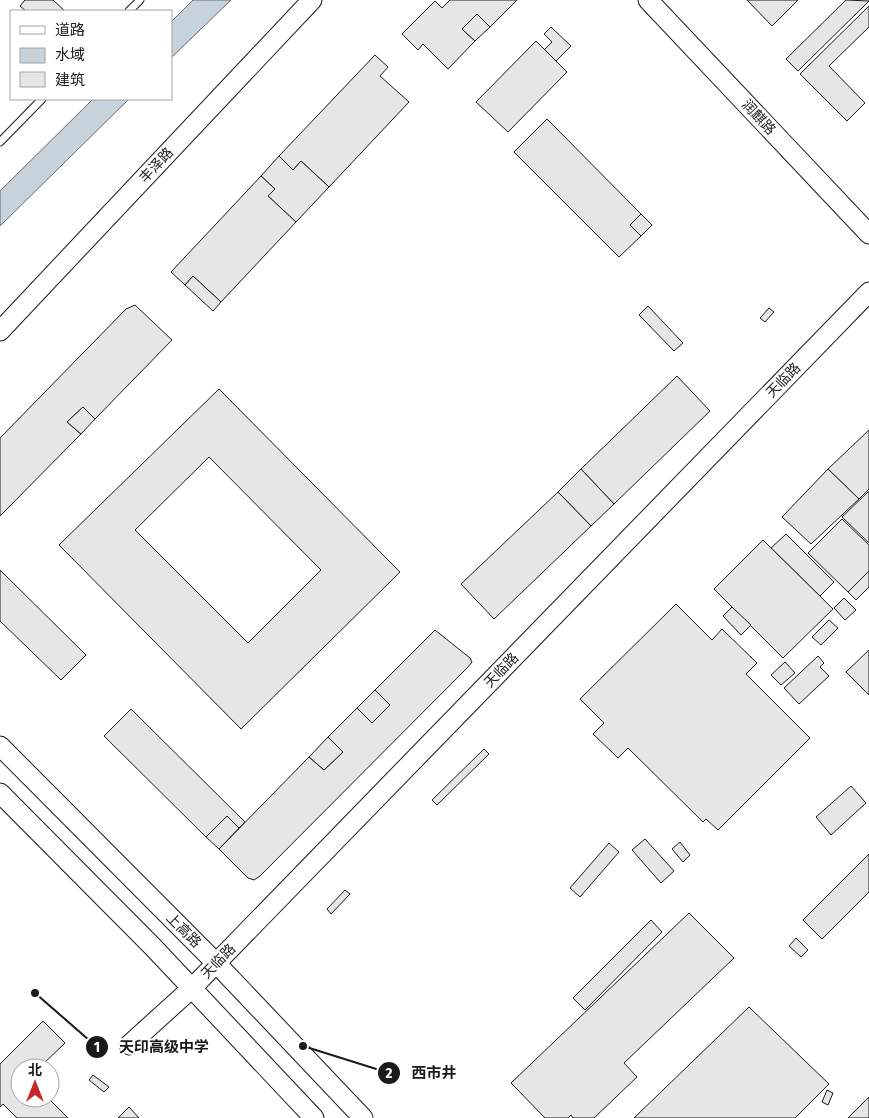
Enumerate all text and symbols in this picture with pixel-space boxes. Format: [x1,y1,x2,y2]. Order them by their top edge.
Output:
legend [10,10,172,100]
text: 道路 [55,21,85,39]
text: 水域 [55,46,85,64]
text: 建筑 [55,71,85,89]
street label: 润麒路 [738,96,779,138]
street label: 丰泽路 [136,144,177,186]
street label: 天临路 [763,359,804,401]
street label: 天临路 [481,649,522,691]
street label: 上高路 [163,909,205,951]
street label: 天临路 [198,940,239,982]
callout: 天印高级中学 [84,1032,219,1062]
text: 1 [94,1038,100,1056]
text: 天印高级中学 [119,1038,209,1056]
north arrow [10,1058,60,1108]
callout: 西市井 [377,1058,467,1088]
text: 北 [28,1062,42,1079]
text: 2 [385,1064,393,1082]
text: 西市井 [411,1064,457,1082]

